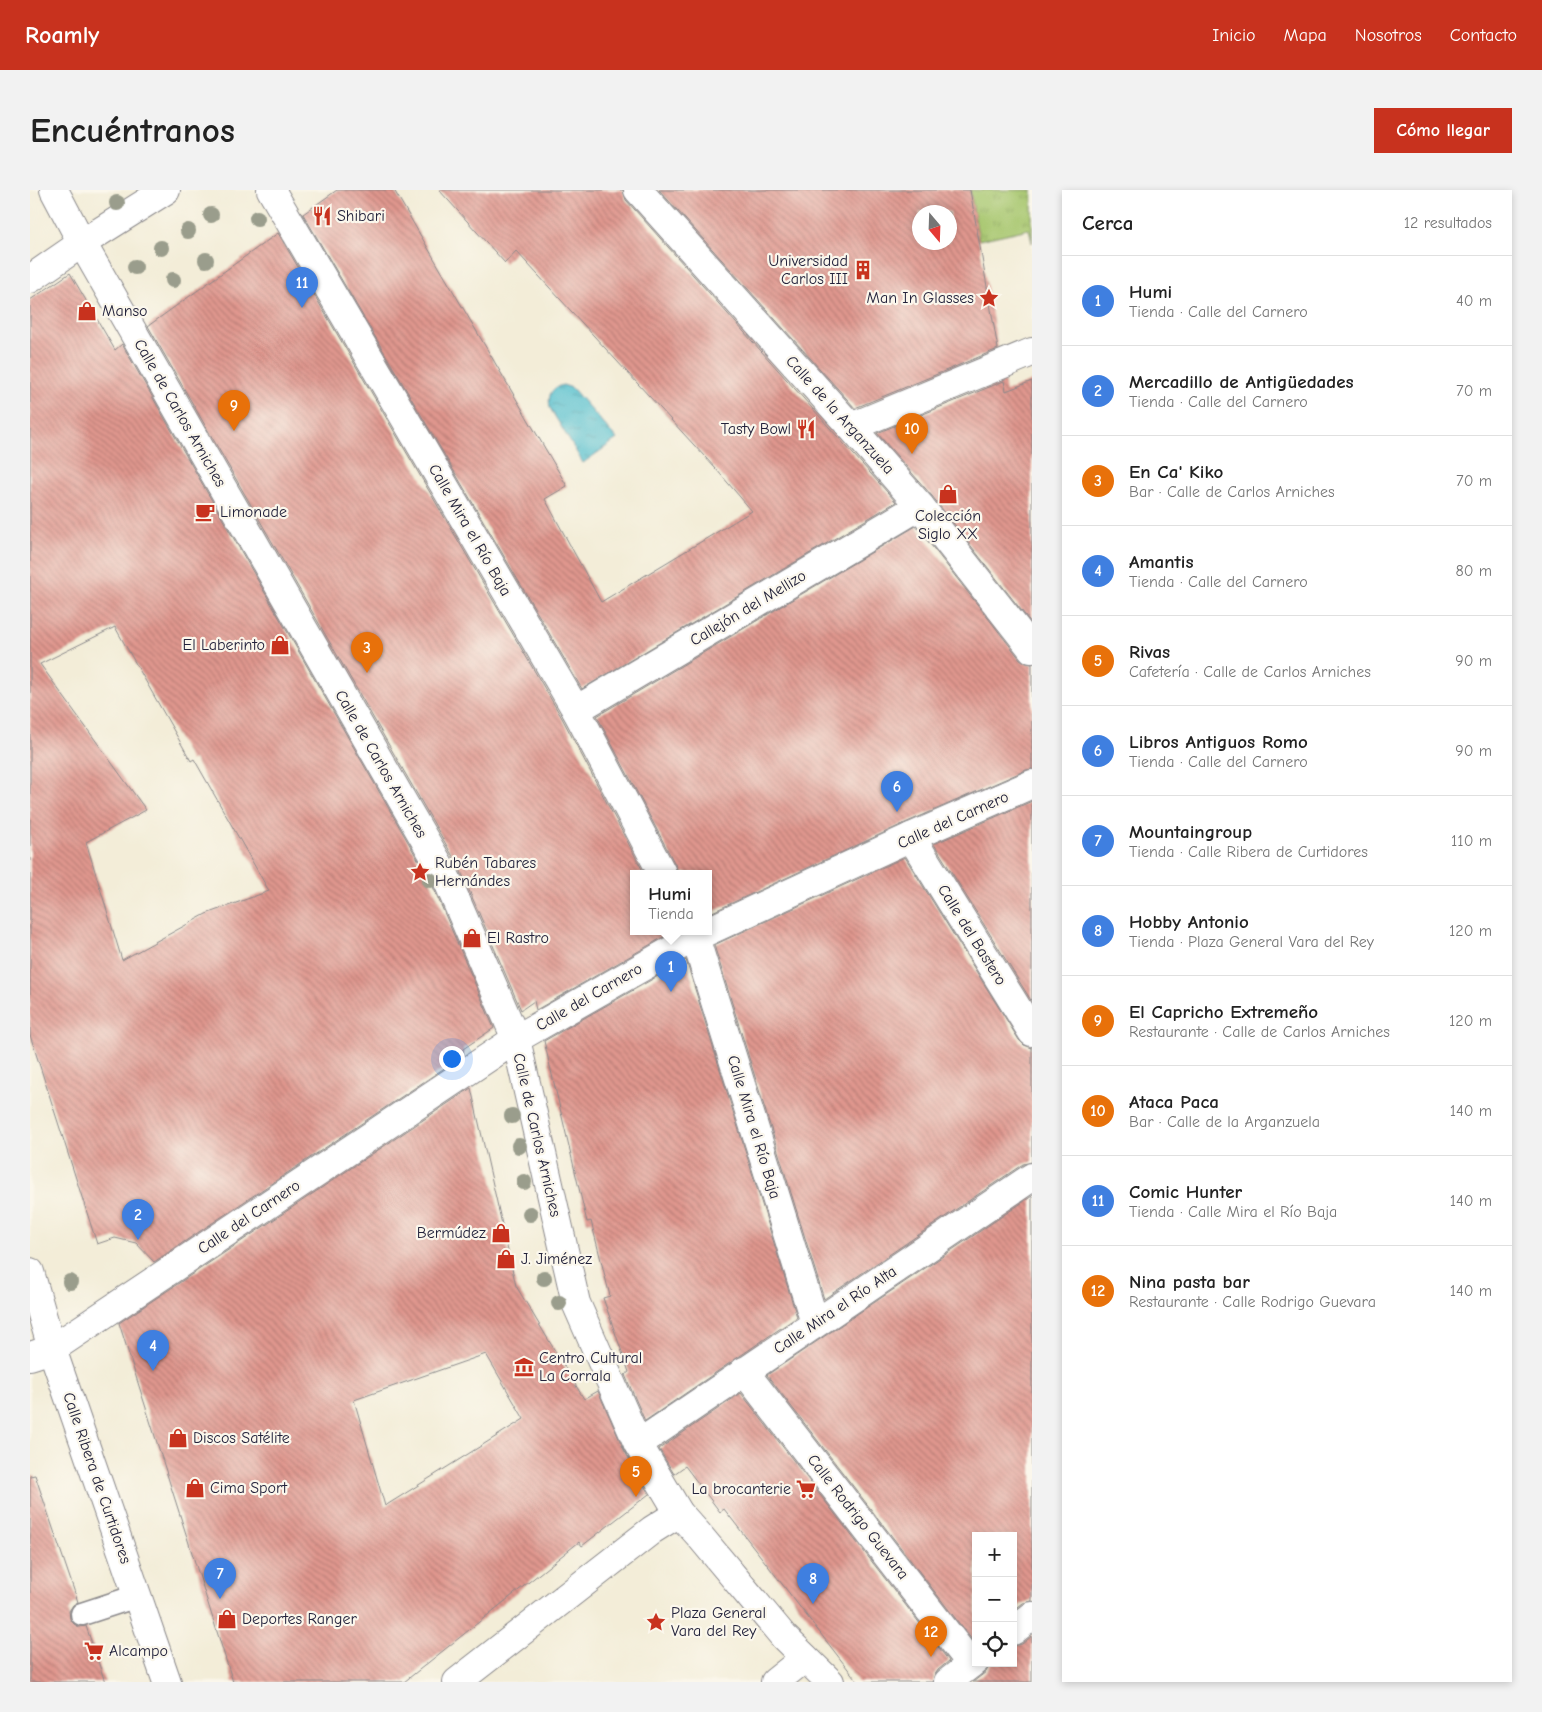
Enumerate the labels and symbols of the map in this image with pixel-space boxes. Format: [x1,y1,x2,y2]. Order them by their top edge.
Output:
restaurant icon: Shibari [311,205,333,227]
north arrow [912,205,957,250]
place label: Shibari [337,207,385,225]
place label: Universidad Carlos III [768,252,848,288]
building icon: Universidad Carlos III [852,259,874,281]
pin: 11 [286,267,318,308]
place icon: Man In Glasses [978,287,1000,309]
place label: Man In Glasses [867,289,974,307]
shop icon: Manso [76,300,98,322]
place label: Manso [102,302,148,320]
street label: Calle de Carlos Arniches [130,336,230,490]
street label: Calle de la Arganzuela [782,352,898,478]
pin: 9 [218,390,250,431]
pin: 10 [896,413,928,454]
restaurant icon: Tasty Bowl [795,418,817,440]
place label: Tasty Bowl [721,420,791,438]
street label: Calle Mira el Río Baja [425,461,515,599]
shop icon: Colección Siglo XX [937,483,959,505]
cafe icon: Limonade [194,501,216,523]
place label: Limonade [220,503,287,521]
place label: Colección Siglo XX [915,507,981,543]
street label: Callejón del Mellizo [687,566,809,650]
pin: 3 [351,632,383,673]
shop icon: El Laberinto [269,634,291,656]
place label: El Laberinto [183,636,265,654]
street label: Calle de Carlos Arniches [331,687,431,841]
pin: 6 [881,771,913,812]
street label: Calle del Carnero [895,787,1011,853]
place label: Rubén Tabares Hernándes [435,854,536,890]
place icon: Rubén Tabares Hernándes [409,861,431,883]
street label: Calle del Bastero [934,881,1010,989]
shop icon: El Rastro [461,927,483,949]
place label: El Rastro [487,929,549,947]
pin: 1 [655,951,687,992]
street label: Calle del Carnero [533,959,645,1035]
your location [439,1046,465,1072]
street label: Calle de Carlos Arniches [509,1051,565,1219]
street label: Calle Mira el Río Baja [724,1053,784,1201]
street label: Calle del Carnero [194,1176,304,1258]
pin: 2 [122,1199,154,1240]
shop icon: Bermúdez [490,1222,512,1244]
place label: Bermúdez [417,1224,486,1242]
shop icon: J. Jiménez [495,1248,517,1270]
place label: J. Jiménez [521,1250,592,1268]
street label: Calle Mira el Río Alta [770,1262,900,1358]
pin: 4 [137,1330,169,1371]
place label: Centro Cultural La Corrala [539,1349,642,1385]
museum icon: Centro Cultural La Corrala [513,1356,535,1378]
street label: Calle Ribera de Curtidores [59,1390,135,1566]
shop icon: Discos Satélite [167,1427,189,1449]
place label: Discos Satélite [193,1429,290,1447]
street label: Calle Rodrigo Guevara [804,1451,912,1583]
pin: 5 [620,1456,652,1497]
shop icon: Cima Sport [184,1477,206,1499]
supermarket icon: La brocanterie [795,1478,817,1500]
place label: Cima Sport [210,1479,287,1497]
place label: La brocanterie [692,1480,791,1498]
pin: 7 [204,1558,236,1599]
pin: 8 [797,1563,829,1604]
place label: Plaza General Vara del Rey [671,1604,766,1640]
shop icon: Deportes Ranger [216,1608,238,1630]
place label: Deportes Ranger [242,1610,357,1628]
place icon: Plaza General Vara del Rey [645,1611,667,1633]
pin: 12 [915,1616,947,1657]
supermarket icon: Alcampo [83,1640,105,1662]
place label: Alcampo [109,1642,168,1660]

